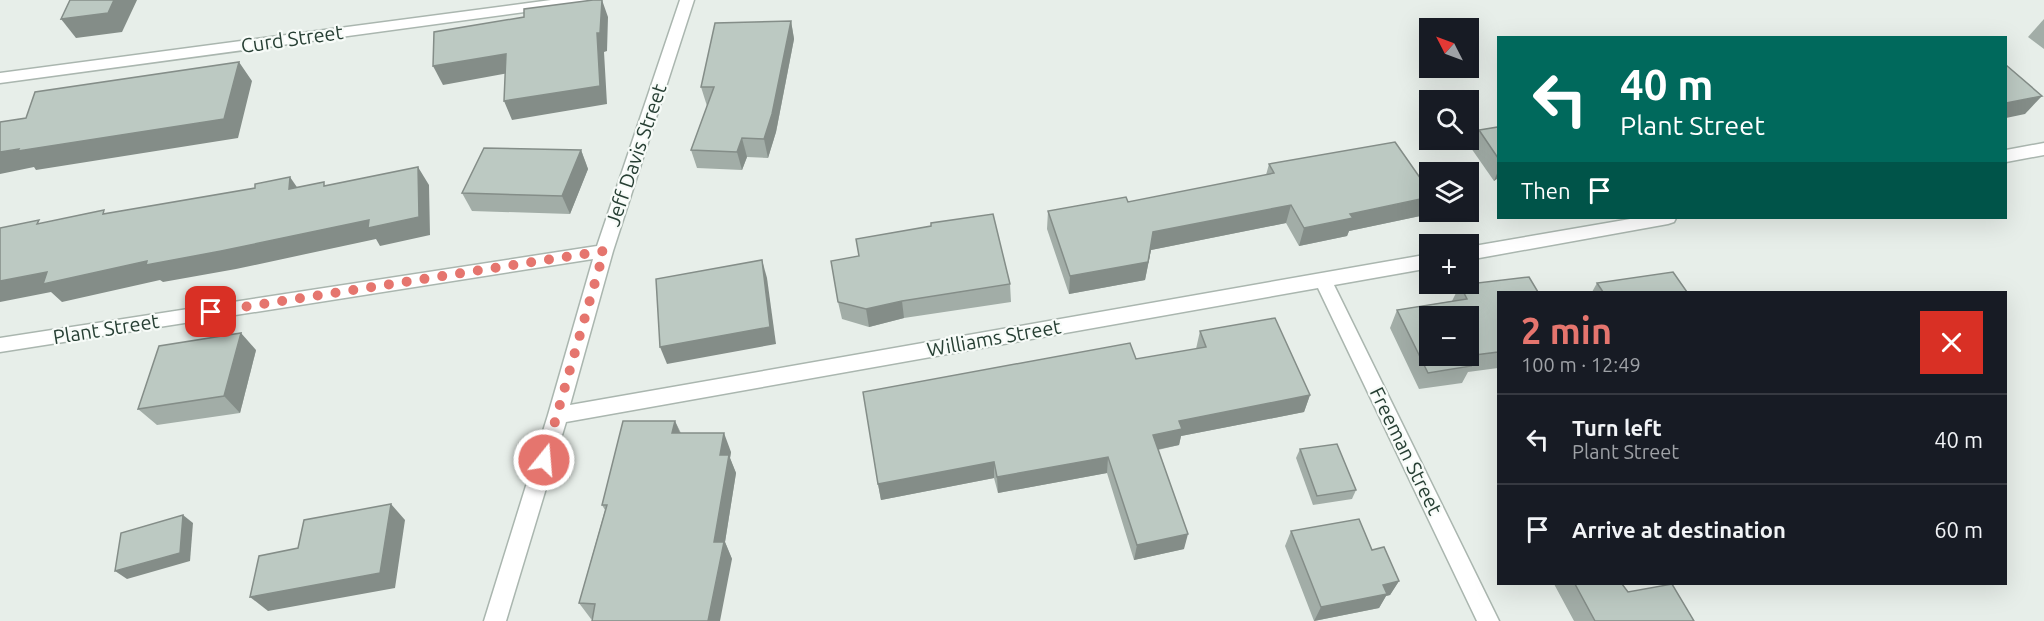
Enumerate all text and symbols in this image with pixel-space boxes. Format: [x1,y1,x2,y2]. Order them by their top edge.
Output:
north arrow [1419,18,1479,78]
map controls [1419,18,1479,366]
street label: Curd Street [239,20,345,57]
icon: left [1521,60,1599,138]
text: 40 m [1620,61,1714,108]
street label: Jeff Davis Street [600,81,671,229]
button: search [1419,90,1479,150]
text: Plant Street [1620,110,1765,140]
button: layers [1419,162,1479,222]
icon: arrive [1583,174,1616,207]
text: Then [1521,178,1571,203]
button: + [1419,234,1479,294]
pin [185,286,236,337]
icon: arrive [194,295,227,328]
button: − [1419,306,1479,366]
street label: Plant Street [51,309,161,348]
text: 2 min [1521,310,1612,351]
button: close [1920,311,1983,374]
street label: Williams Street [925,314,1063,361]
text: 100 m · 12:49 [1521,353,1641,376]
street label: Freeman Street [1366,383,1447,519]
text: Turn left [1572,415,1662,440]
icon: left [1521,423,1554,456]
text: 40 m [1934,427,1983,452]
position arrow [512,428,576,492]
text: Plant Street [1572,440,1679,463]
icon: arrive [1521,513,1554,546]
text: Arrive at destination [1572,517,1786,542]
text: 60 m [1934,517,1983,542]

